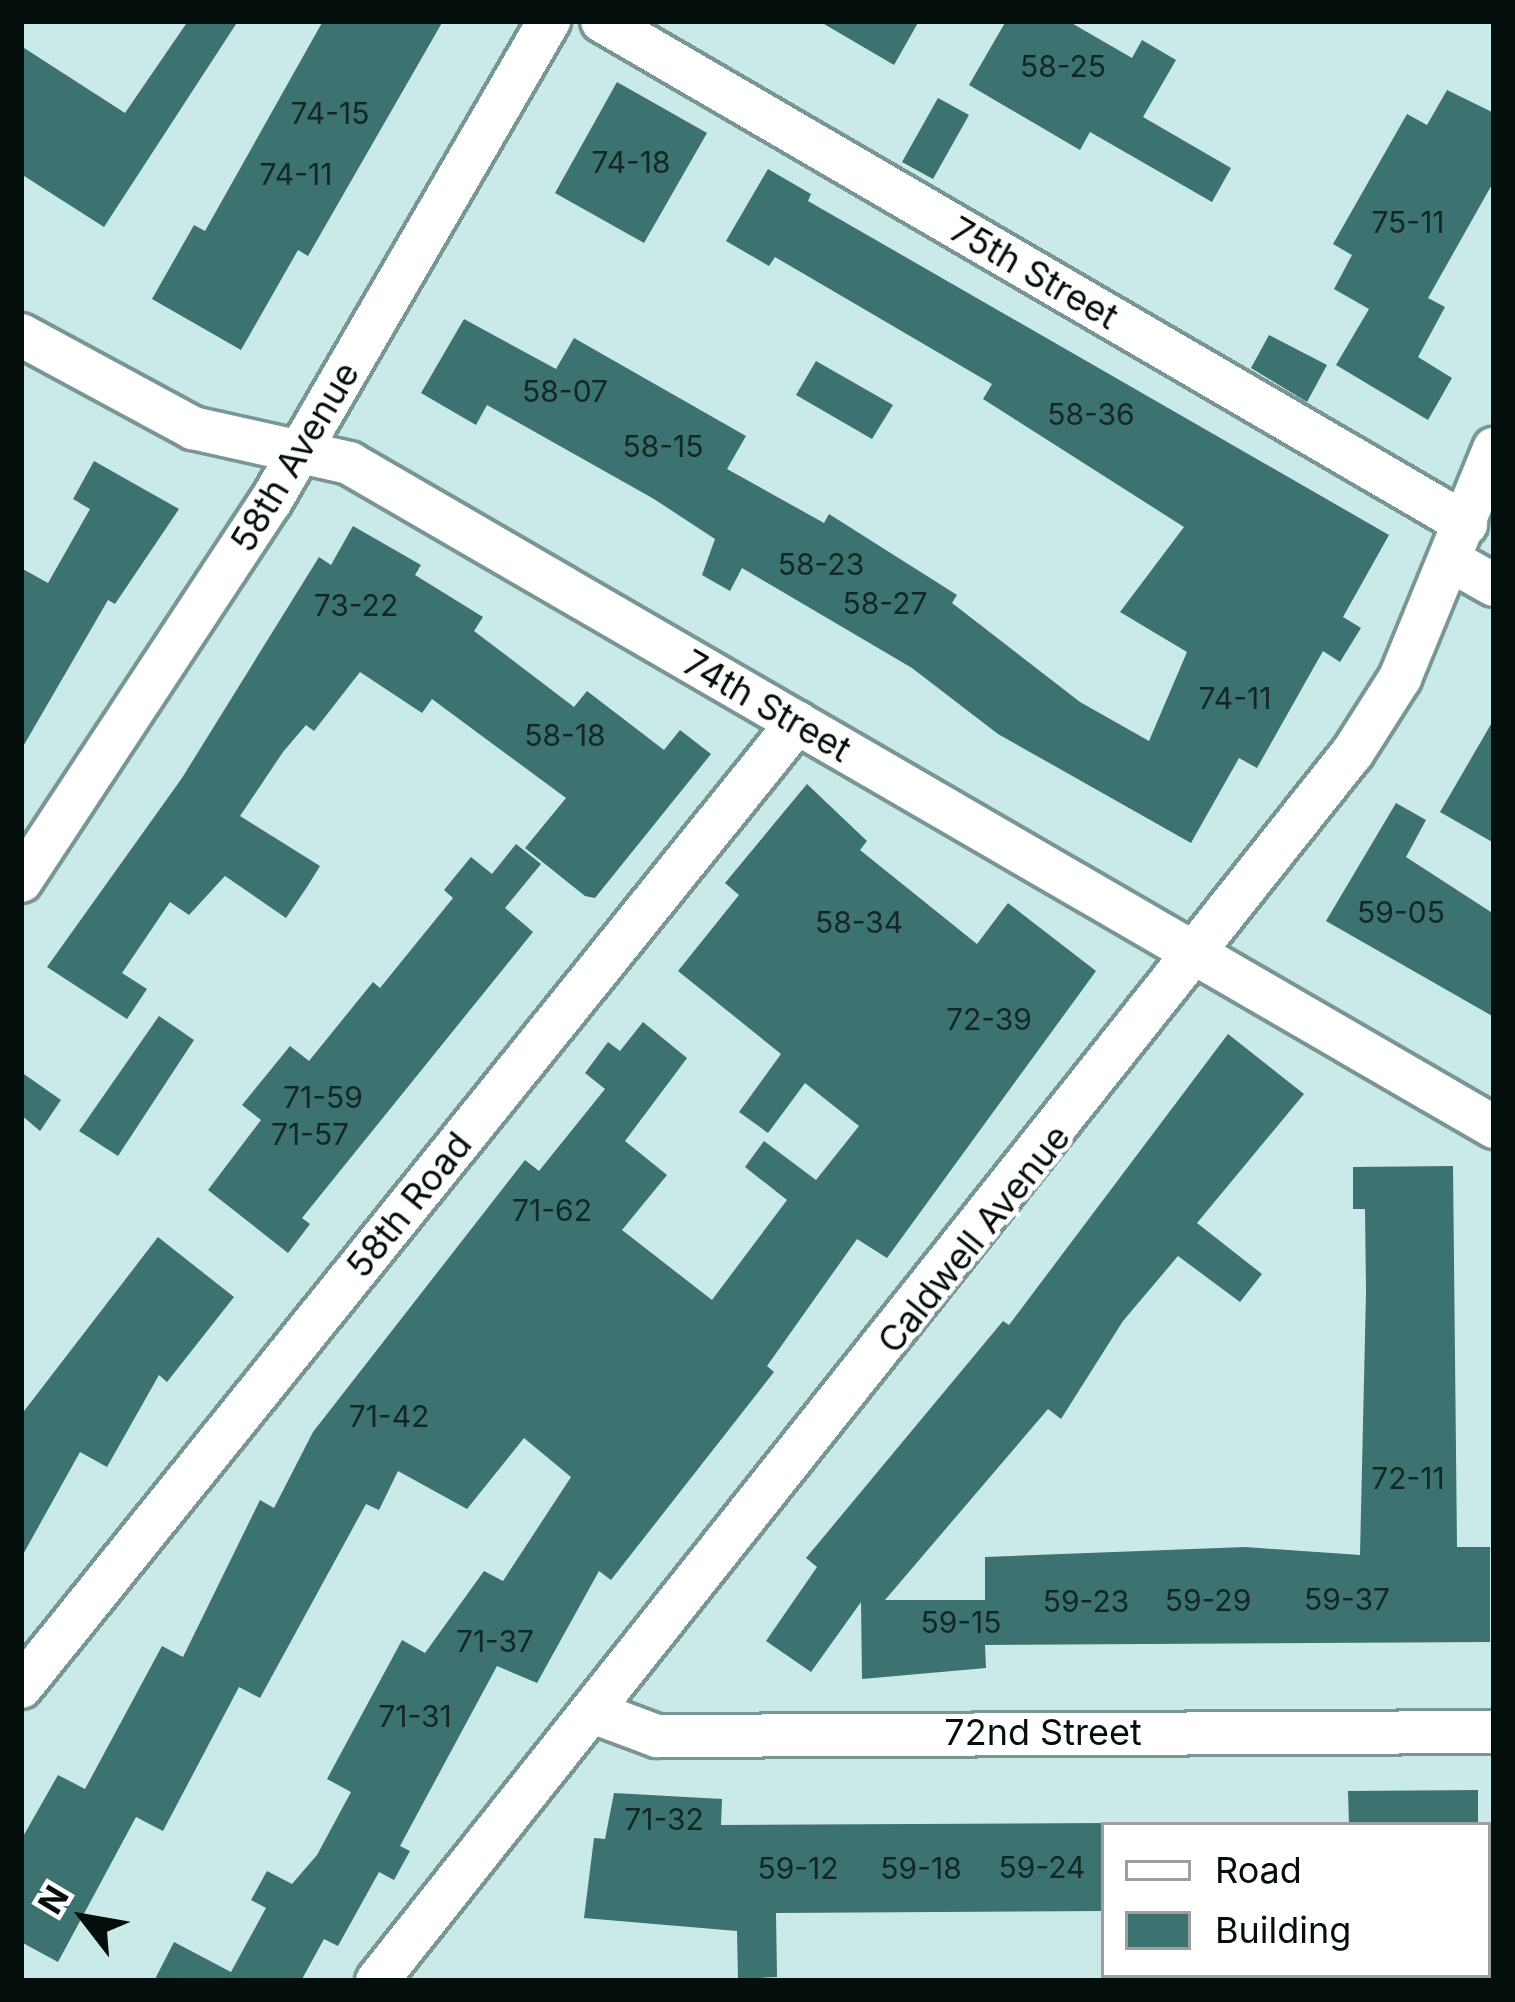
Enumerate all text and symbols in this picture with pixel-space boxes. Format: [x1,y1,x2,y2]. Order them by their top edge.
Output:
house number: 58-25 [1020,48,1106,84]
house number: 74-15 [291,95,369,131]
house number: 74-18 [591,144,671,180]
house number: 74-11 [260,156,332,192]
house number: 75-11 [1371,204,1445,240]
street label: 75th Street [942,208,1126,338]
street label: 58th Avenue [221,354,369,560]
house number: 58-07 [522,373,608,409]
house number: 58-36 [1047,396,1135,432]
house number: 58-15 [622,428,704,464]
house number: 58-23 [778,546,864,582]
house number: 58-27 [843,585,927,621]
house number: 73-22 [314,587,398,623]
street label: 74th Street [676,641,858,771]
house number: 74-11 [1199,680,1271,716]
house number: 58-18 [524,717,606,753]
house number: 59-05 [1357,894,1445,930]
house number: 58-34 [815,904,903,940]
house number: 72-39 [946,1001,1032,1037]
house number: 71-59 [283,1079,363,1115]
house number: 71-57 [271,1116,349,1152]
street label: Caldwell Avenue [869,1116,1079,1362]
street label: 58th Road [337,1124,481,1286]
house number: 71-62 [512,1192,592,1228]
house number: 71-42 [349,1398,429,1434]
house number: 72-11 [1371,1460,1445,1496]
house number: 59-37 [1304,1581,1390,1617]
house number: 59-29 [1165,1582,1251,1618]
house number: 59-23 [1043,1583,1129,1619]
house number: 59-15 [920,1604,1002,1640]
house number: 71-37 [456,1623,534,1659]
house number: 71-31 [378,1698,452,1734]
street label: 72nd Street [944,1711,1142,1755]
house number: 71-32 [624,1801,704,1837]
legend [1101,1822,1491,1978]
text: Road [1215,1848,1302,1892]
house number: 59-24 [999,1849,1085,1885]
house number: 59-12 [757,1850,839,1886]
house number: 59-18 [880,1850,962,1886]
north arrow [24,1858,144,1978]
text: N [30,1878,77,1921]
text: Building [1215,1908,1351,1952]

